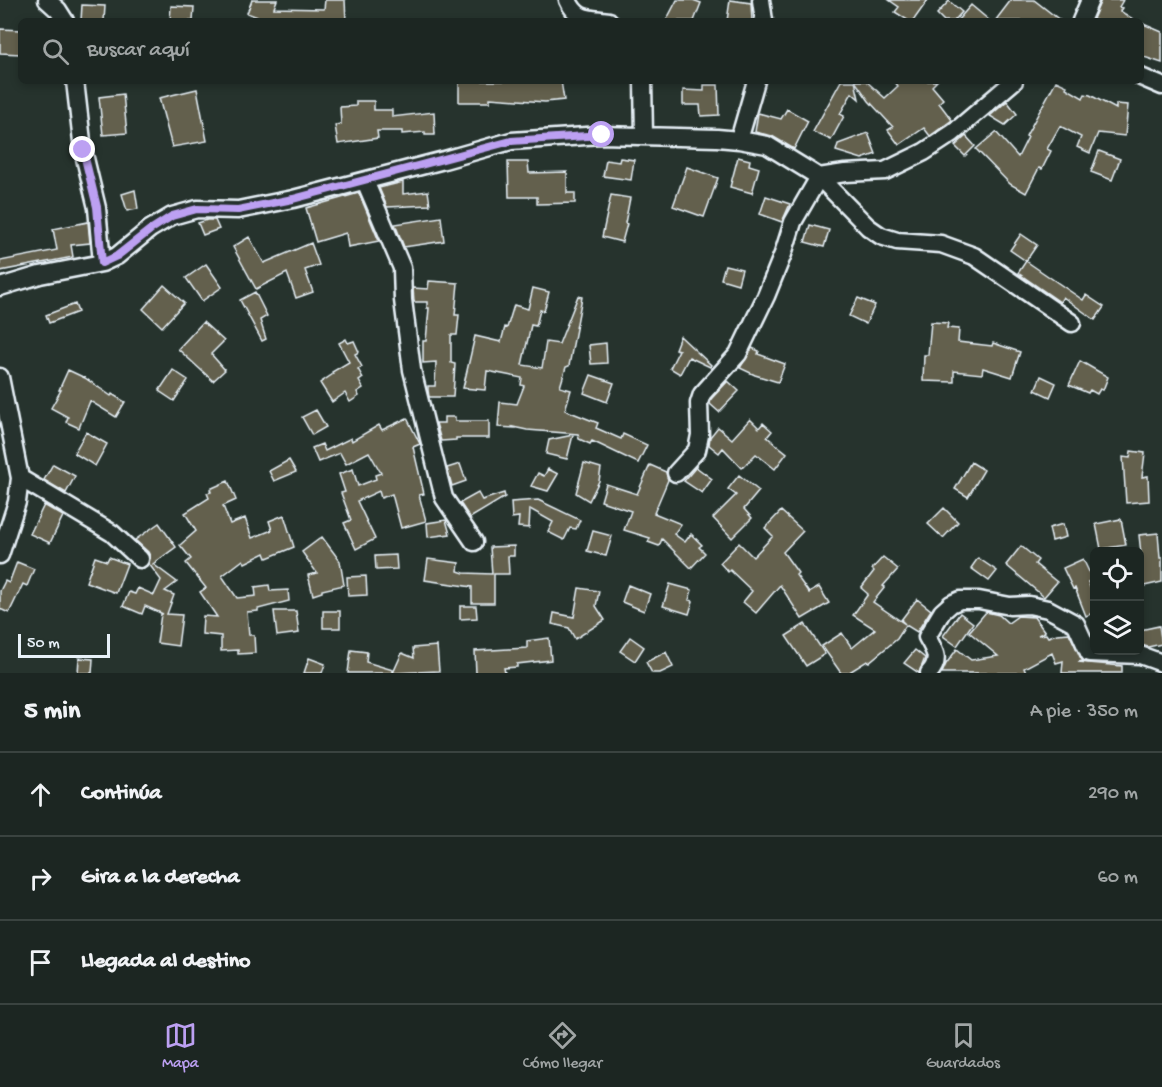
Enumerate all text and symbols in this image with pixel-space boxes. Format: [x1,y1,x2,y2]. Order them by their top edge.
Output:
search box [18,18,1144,84]
icon: search [39,35,72,68]
text: Buscar aquí [87,38,190,64]
route start [588,121,614,147]
route end [69,136,95,162]
map controls [1090,547,1144,655]
button: locate [1090,547,1144,601]
button: layers [1090,601,1144,655]
scale bar [18,631,110,658]
text: 50 m [27,635,60,654]
text: 5 min [24,697,80,728]
text: A pie · 350 m [1030,701,1138,724]
icon: ahead [24,778,57,811]
text: Continúa [81,781,162,807]
text: 290 m [1088,783,1138,806]
icon: right [24,862,57,895]
text: Gira a la derecha [81,865,239,891]
text: 60 m [1098,867,1138,890]
icon: arrive [24,946,57,979]
text: Llegada al destino [81,949,251,975]
tab: Mapa [162,1019,199,1074]
tab: Cómo llegar [523,1019,602,1074]
tab: Guardados [926,1019,1000,1074]

